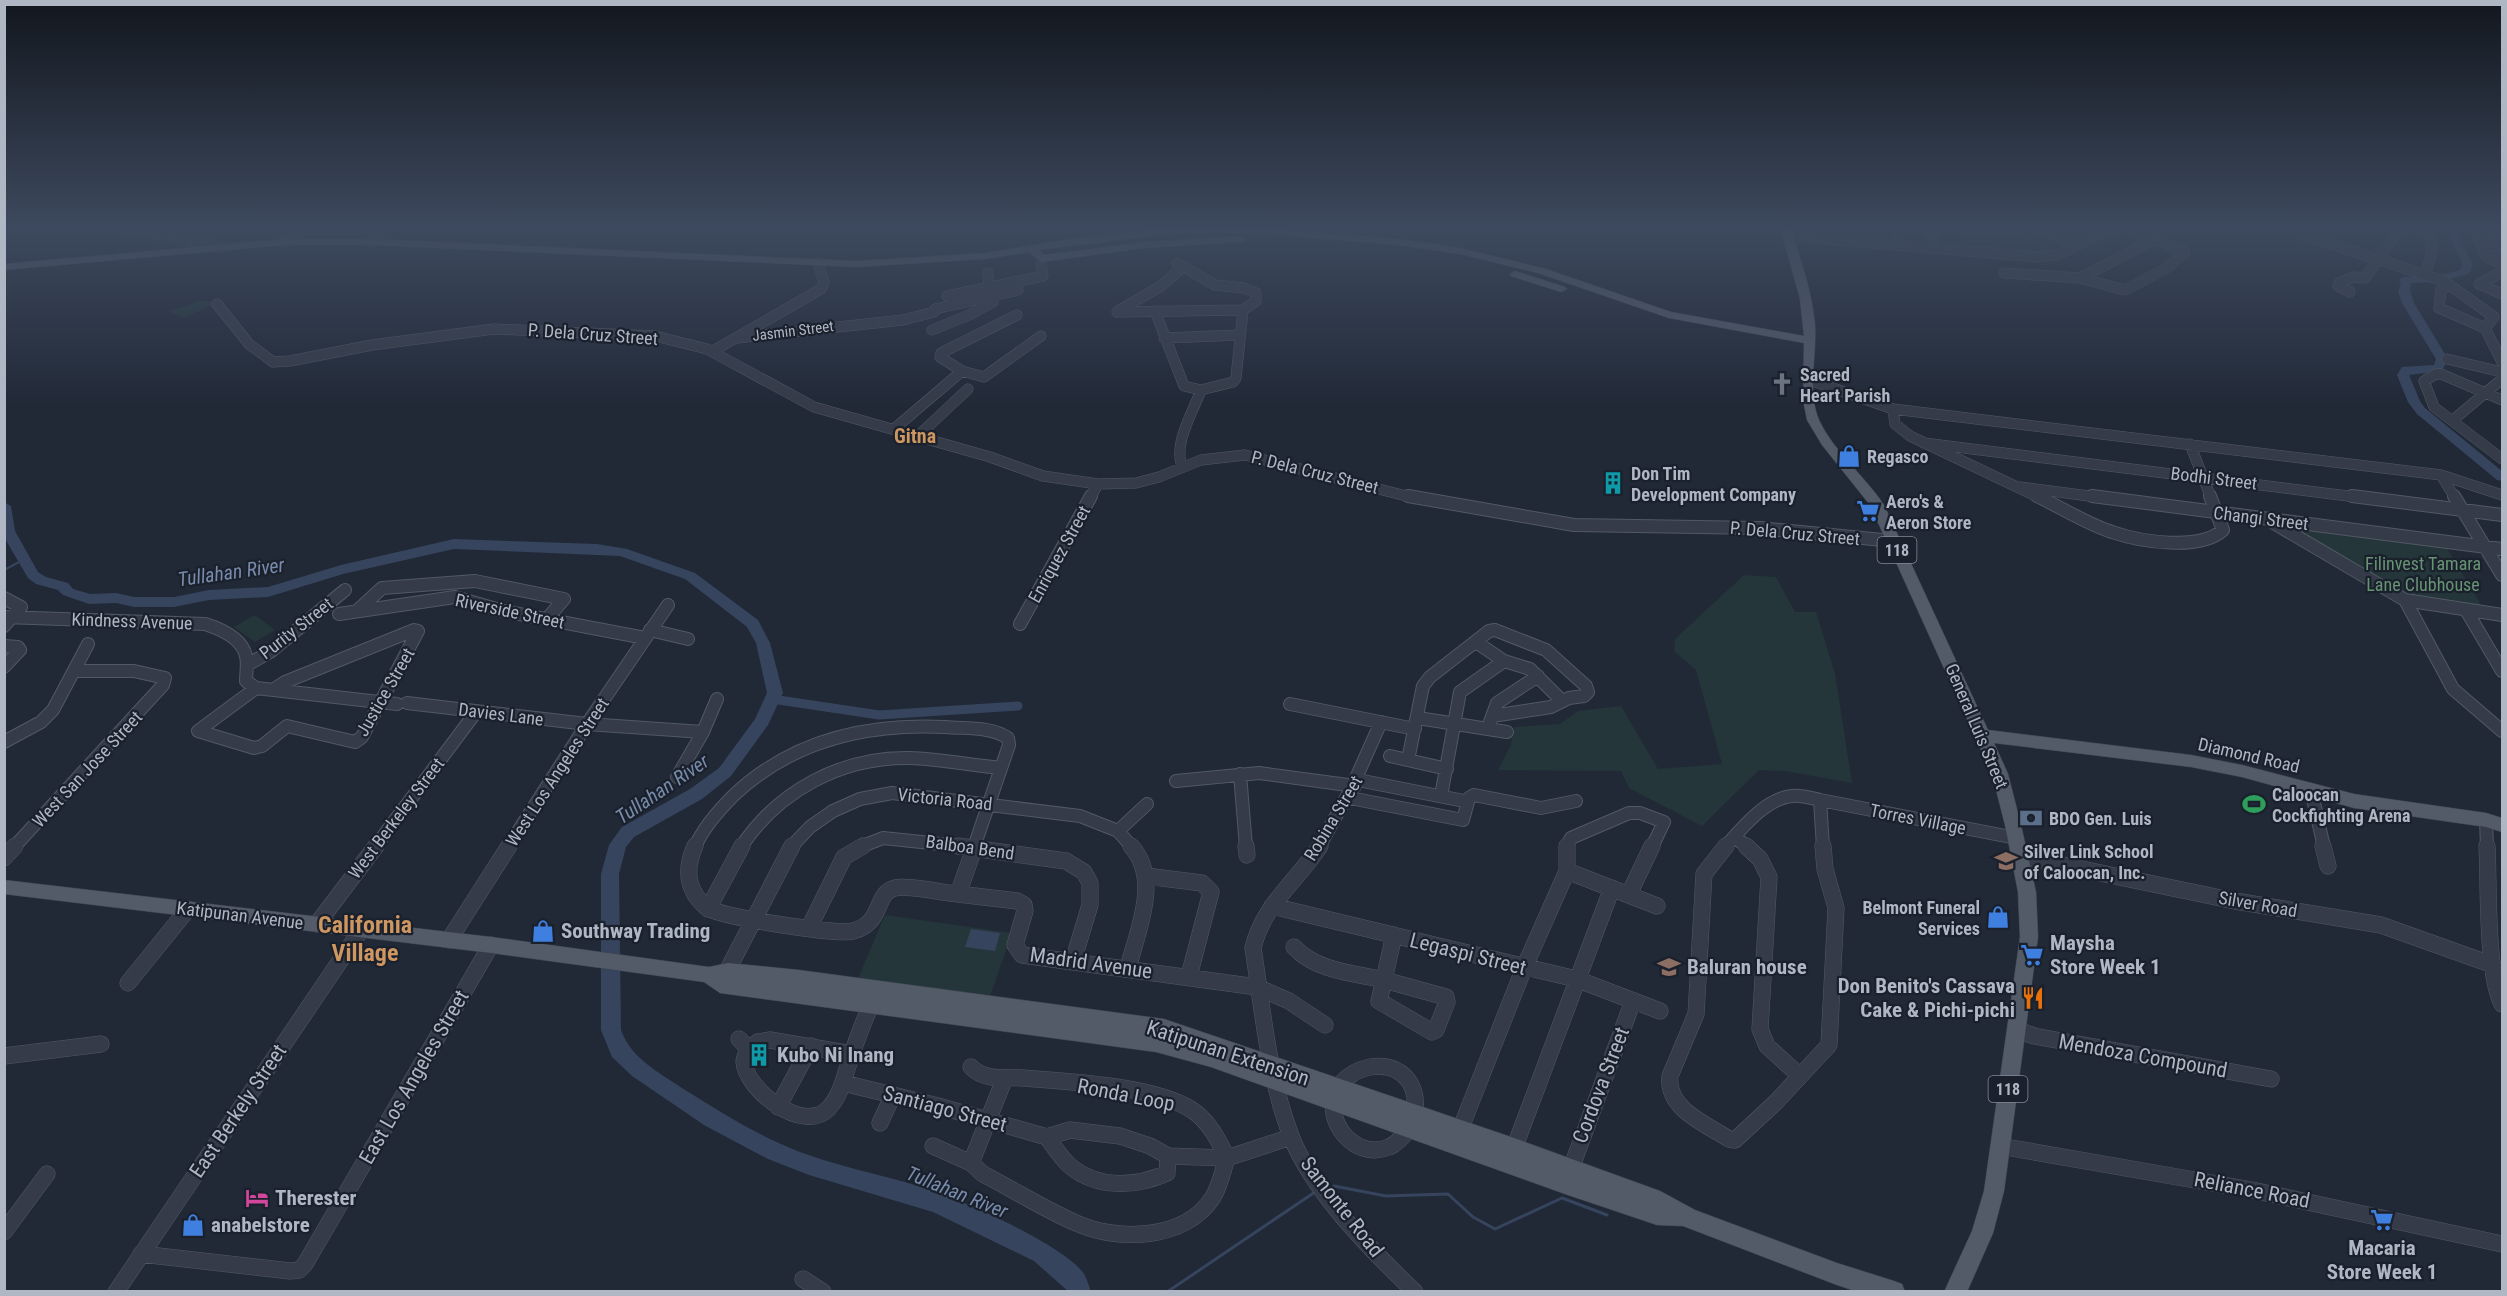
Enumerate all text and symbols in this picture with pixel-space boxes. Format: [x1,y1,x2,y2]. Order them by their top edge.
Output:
street label: Jasmin Street [751,317,835,345]
street label: P. Dela Cruz Street [527,319,659,349]
place label: Sacred Heart Parish [1800,364,1890,406]
church icon: Sacred Heart Parish [1769,371,1795,397]
district label: Gitna [894,424,936,448]
shop icon: Regasco [1836,443,1862,469]
street label: P. Dela Cruz Street [1249,446,1381,498]
place label: Regasco [1867,446,1929,467]
street label: Bodhi Street [2170,462,2258,494]
place label: Don Tim Development Company [1631,463,1796,505]
building icon: Don Tim Development Company [1600,470,1626,496]
place label: Aero's & Aeron Store [1886,491,1972,533]
supermarket icon: Aero's & Aeron Store [1855,498,1881,524]
street label: Enriquez Street [1024,502,1094,606]
street label: Changi Street [2212,502,2310,534]
street label: P. Dela Cruz Street [1729,517,1861,549]
road number: 118 [1878,537,1916,563]
water label: Tullahan River [176,553,287,591]
park label: Filinvest Tamara Lane Clubhouse [2365,553,2481,595]
street label: Riverside Street [453,589,567,633]
street label: Purity Street [255,593,337,663]
street label: Kindness Avenue [71,608,193,634]
street label: Justice Street [351,644,419,740]
street label: General Luis Street [1941,660,2013,792]
street label: West Los Angeles Street [501,694,613,850]
street label: Davies Lane [457,698,545,730]
street label: West San Jose Street [28,707,146,831]
street label: Diamond Road [2196,733,2302,777]
water label: Tullahan River [611,748,714,829]
street label: West Berkeley Street [344,753,448,883]
street label: Robina Street [1299,772,1367,864]
street label: Victoria Road [897,784,993,814]
place label: Caloocan Cockfighting Arena [2272,784,2410,826]
sports icon: Caloocan Cockfighting Arena [2241,791,2267,817]
street label: Torres Village [1868,799,1968,839]
bank icon: BDO Gen. Luis [2018,805,2044,831]
place label: BDO Gen. Luis [2049,808,2152,829]
street label: Balboa Bend [924,830,1016,864]
place label: Silver Link School of Caloocan, Inc. [2024,841,2154,883]
school or university icon: Silver Link School of Caloocan, Inc. [1993,848,2019,874]
street label: Silver Road [2217,887,2299,921]
street label: Katipunan Avenue [175,897,305,933]
place label: Belmont Funeral Services [1863,897,1980,939]
shop icon: Belmont Funeral Services [1985,904,2011,930]
district label: California Village [318,911,412,967]
shop icon: Southway Trading [530,918,556,944]
place label: Southway Trading [561,919,710,943]
street label: Legaspi Street [1407,928,1529,980]
place label: Maysha Store Week 1 [2050,931,2161,979]
supermarket icon: Maysha Store Week 1 [2019,942,2045,968]
street label: Madrid Avenue [1028,943,1154,983]
school or university icon: Baluran house [1656,954,1682,980]
place label: Baluran house [1687,955,1807,979]
place label: Don Benito's Cassava Cake & Pichi-pichi [1838,974,2015,1022]
restaurant icon: Don Benito's Cassava Cake & Pichi-pichi [2020,985,2046,1011]
street label: East Los Angeles Street [354,986,474,1168]
street label: Katipunan Extension [1144,1015,1312,1091]
street label: Cordova Street [1568,1024,1634,1146]
street label: Mendoza Compound [2057,1029,2229,1083]
street label: East Berkely Street [185,1040,291,1182]
building icon: Kubo Ni Inang [746,1042,772,1068]
place label: Kubo Ni Inang [777,1043,894,1067]
street label: Ronda Loop [1075,1074,1177,1116]
road number: 118 [1988,1076,2028,1102]
street label: Santiago Street [880,1081,1010,1137]
street label: Samonte Road [1295,1152,1389,1262]
water label: Tullahan River [903,1161,1012,1224]
street label: Reliance Road [2192,1167,2312,1213]
hotel icon: Therester [244,1185,270,1211]
place label: Therester [275,1186,357,1210]
supermarket icon: Macaria Store Week 1 [2369,1207,2395,1233]
shop icon: anabelstore [180,1212,206,1238]
place label: anabelstore [211,1213,310,1237]
place label: Macaria Store Week 1 [2327,1236,2437,1284]

